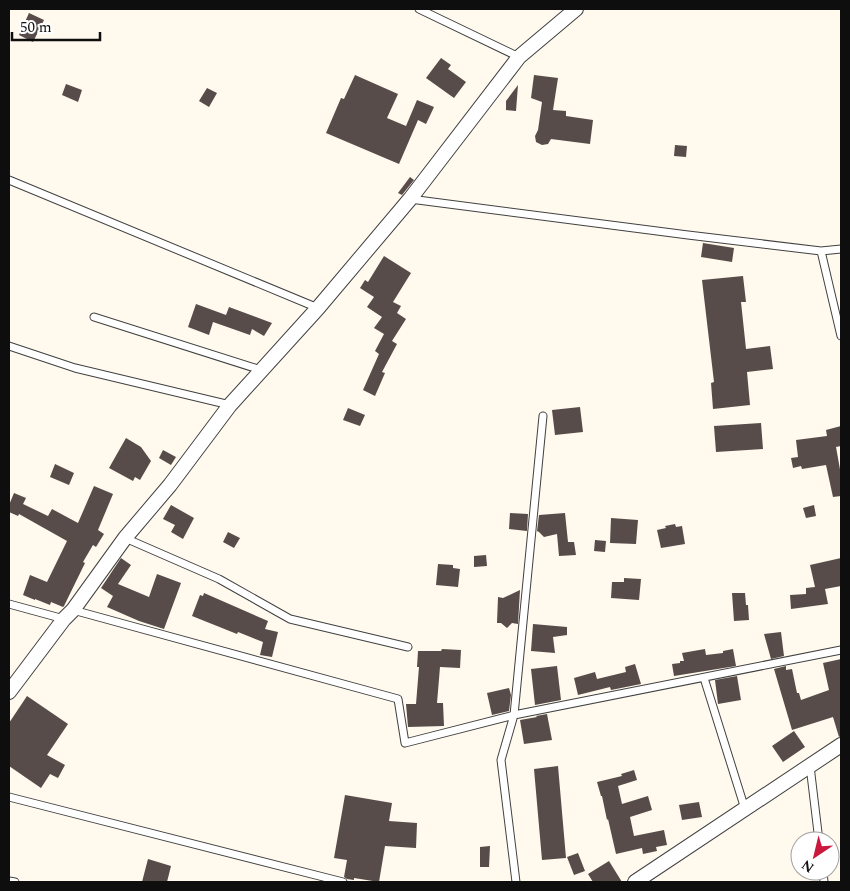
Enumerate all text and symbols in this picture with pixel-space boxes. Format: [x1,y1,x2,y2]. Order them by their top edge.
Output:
scale bar [12,10,100,42]
text: 50 m [20,16,52,39]
north arrow [790,831,840,881]
text: N [797,854,819,878]

